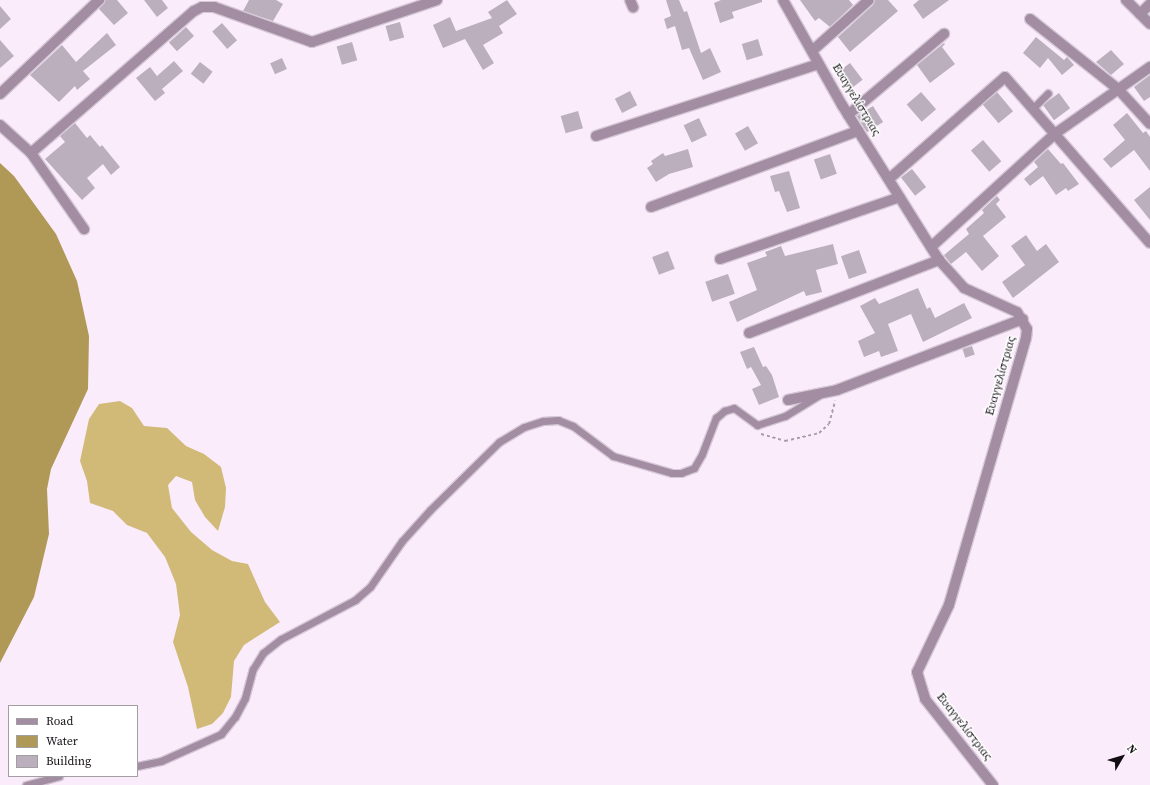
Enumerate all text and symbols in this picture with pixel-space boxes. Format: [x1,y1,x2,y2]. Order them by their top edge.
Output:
street label: Ευαγγελίστριας [829,61,883,139]
street label: Ευαγγελίστριας [983,335,1019,417]
street label: Ευαγγελίστριας [933,690,995,764]
legend [8,705,138,777]
text: Road [46,713,73,729]
text: Water [46,733,78,749]
north arrow [1102,737,1142,777]
text: N [1123,742,1140,757]
text: Building [46,753,91,769]

